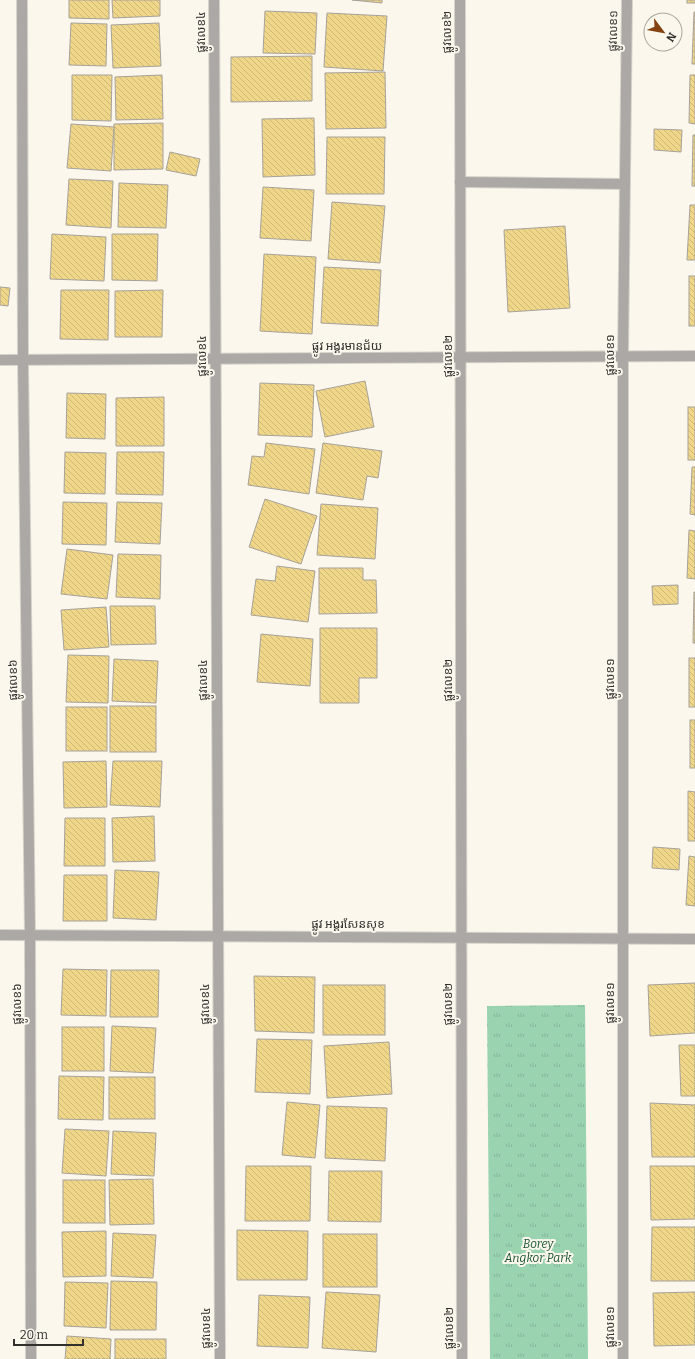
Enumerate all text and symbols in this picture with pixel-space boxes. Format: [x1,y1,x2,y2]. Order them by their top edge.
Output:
street label: ផ្លូវលេខ១ [606,10,624,52]
street label: ផ្លូវលេខ៤ [194,11,212,53]
street label: ផ្លូវលេខ២ [440,11,458,53]
north arrow [643,12,683,52]
text: N [663,30,679,45]
street label: ផ្លូវលេខ១ [603,334,621,376]
street label: ផ្លូវលេខ៤ [195,335,213,377]
street label: ផ្លូវលេខ២ [441,335,459,377]
street label: ផ្លូវ អង្គរមានជ័យ [312,339,382,357]
street label: ផ្លូវលេខ១ [603,658,621,700]
street label: ផ្លូវលេខ៦ [6,659,24,701]
street label: ផ្លូវលេខ៤ [196,659,214,701]
street label: ផ្លូវលេខ២ [441,659,459,701]
street label: ផ្លូវ អង្គរសែនសុខ [311,917,385,935]
street label: ផ្លូវលេខ១ [603,982,621,1024]
street label: ផ្លូវលេខ៦ [10,983,28,1025]
street label: ផ្លូវលេខ៤ [198,983,216,1025]
street label: ផ្លូវលេខ២ [441,983,459,1025]
park label: Borey Angkor Park [504,1237,572,1265]
street label: ផ្លូវលេខ១ [603,1306,621,1348]
street label: ផ្លូវលេខ៤ [199,1307,217,1349]
street label: ផ្លូវលេខ២ [442,1307,460,1349]
scale bar [14,1321,83,1347]
text: 20 m [20,1328,49,1342]

